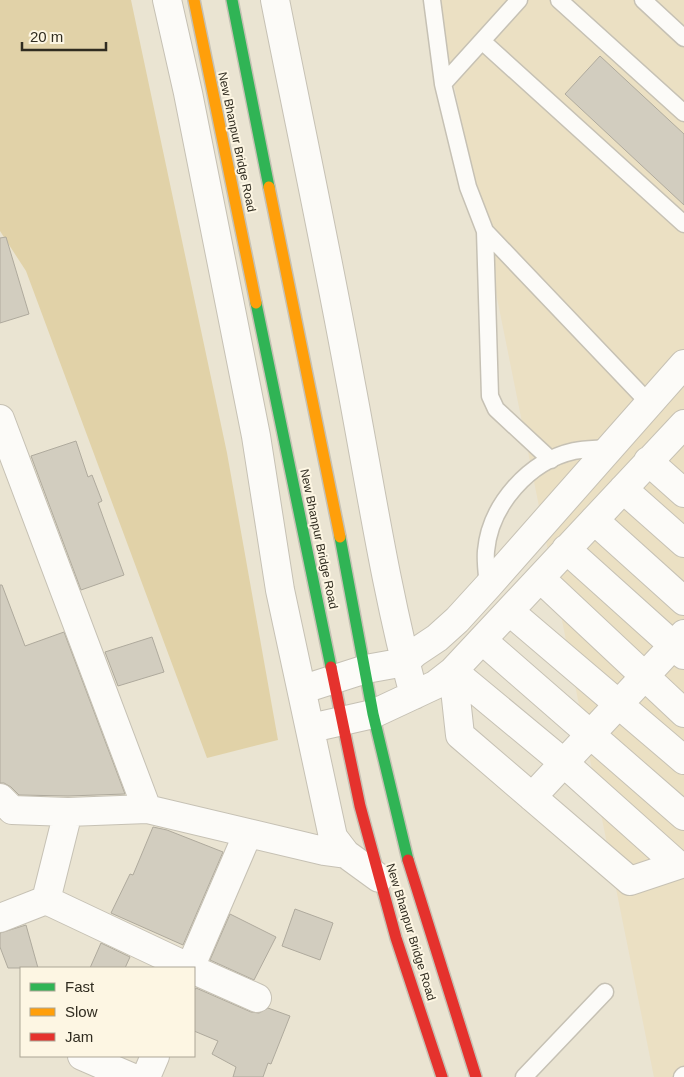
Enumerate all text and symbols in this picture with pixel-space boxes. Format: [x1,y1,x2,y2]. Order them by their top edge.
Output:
scale bar [22,20,106,52]
text: 20 m [30,28,63,45]
street label: New Bhanpur Bridge Road [215,71,259,213]
street label: New Bhanpur Bridge Road [297,468,341,610]
street label: New Bhanpur Bridge Road [383,862,439,1002]
legend [20,967,195,1057]
text: Fast [65,978,95,995]
text: Slow [65,1003,98,1020]
text: Jam [65,1028,93,1045]

